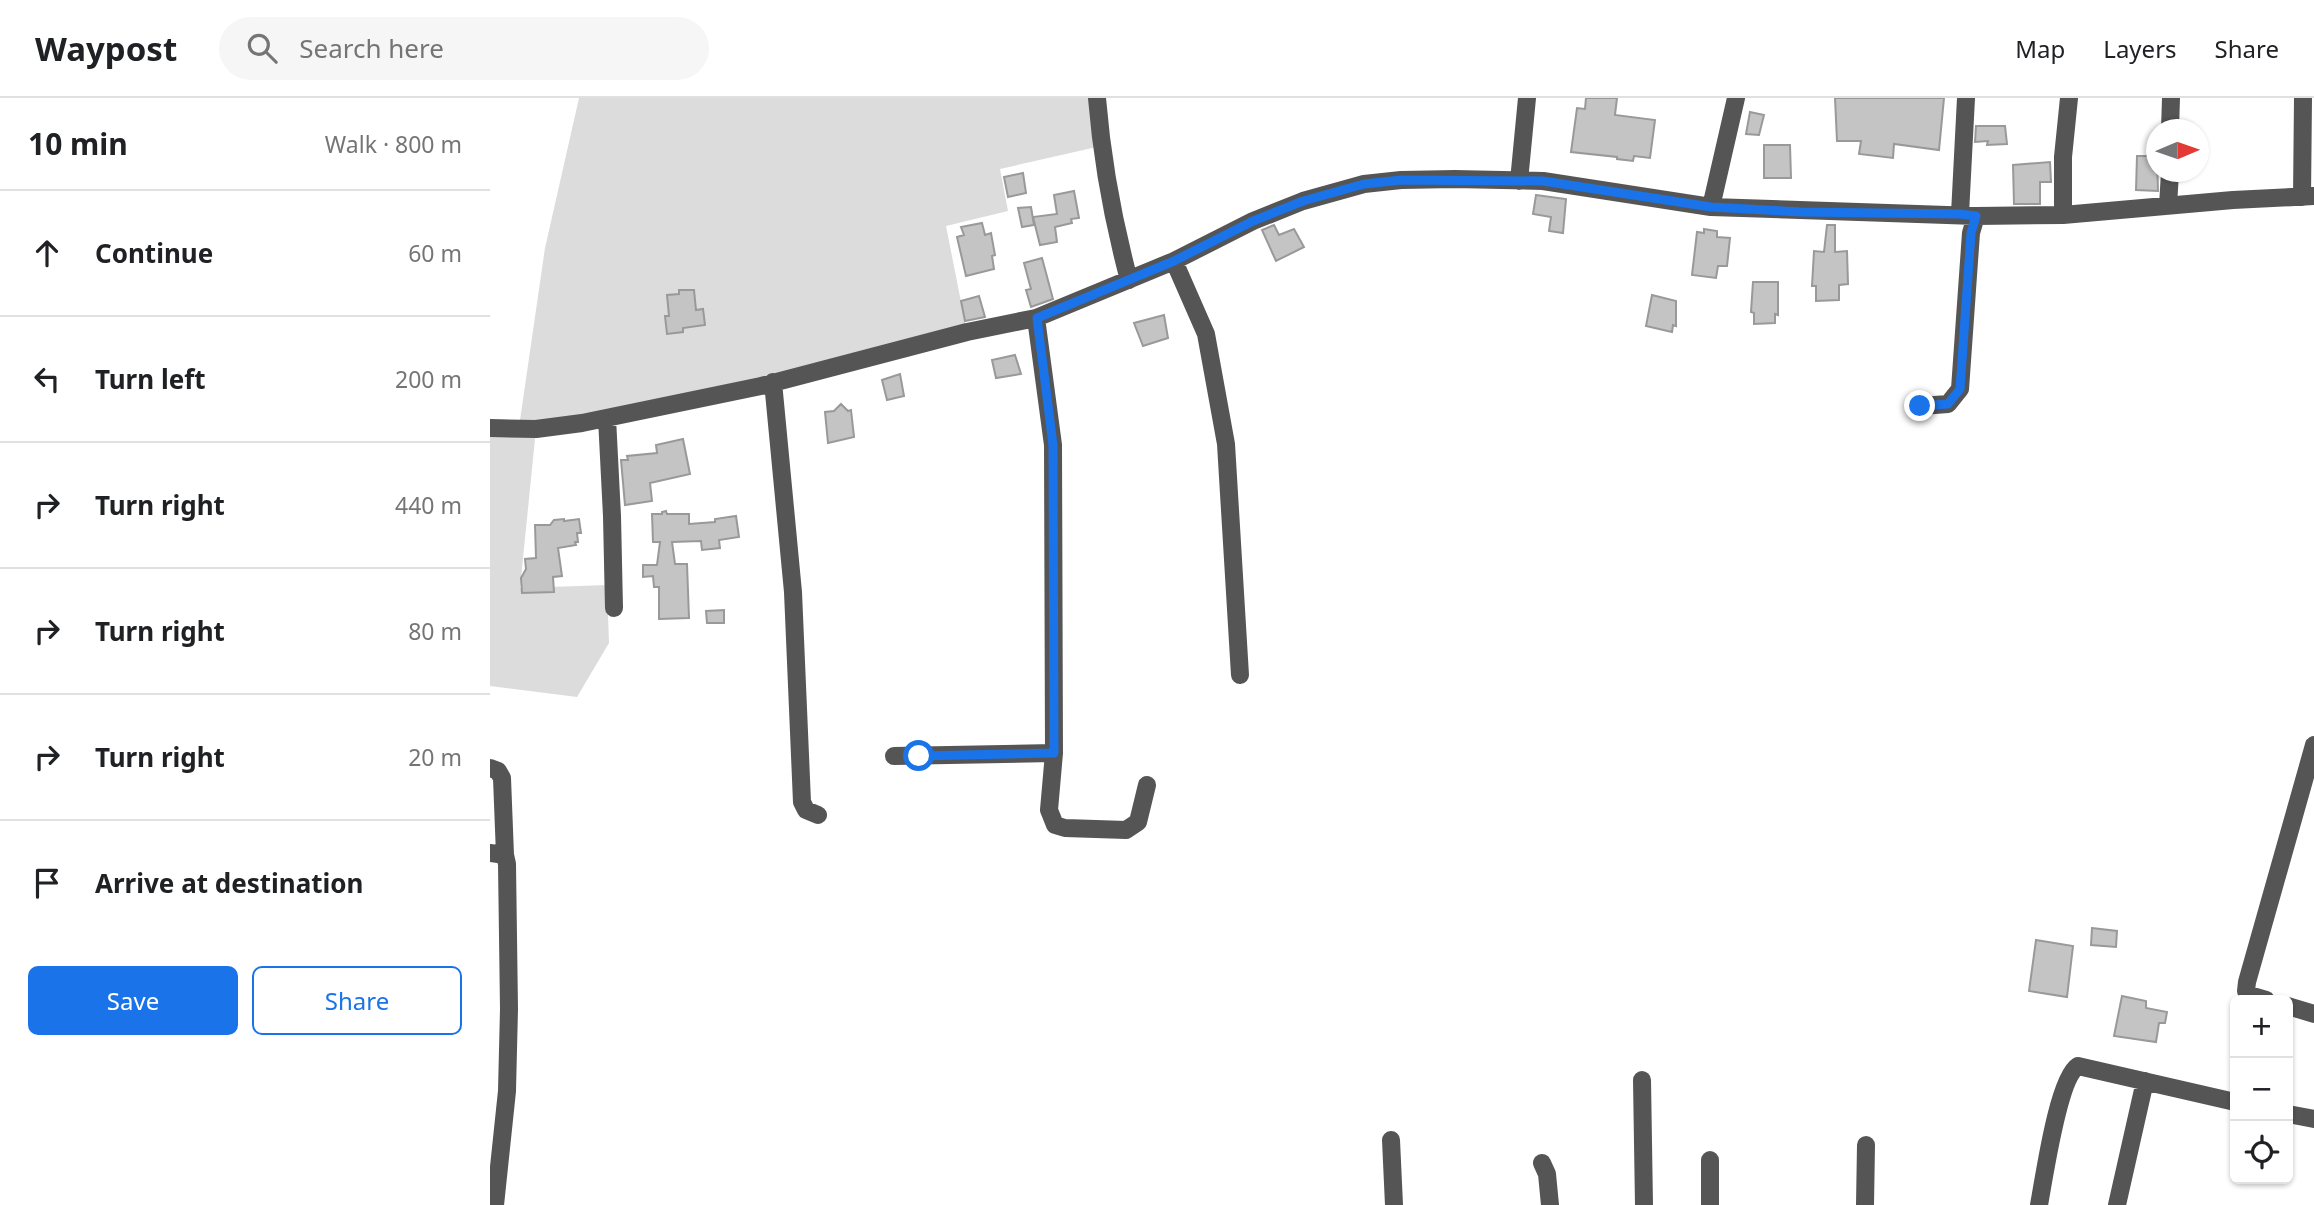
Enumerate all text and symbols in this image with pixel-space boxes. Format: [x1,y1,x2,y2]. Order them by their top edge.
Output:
search box [219,17,709,80]
text: Waypost [35,26,177,71]
icon: search [243,29,281,67]
text: Search here [299,30,444,66]
text: Map [2015,32,2065,65]
text: Layers [2103,32,2177,65]
text: Share [2215,32,2279,65]
north arrow [2146,119,2209,182]
text: 10 min [28,123,128,164]
text: Walk · 800 m [325,128,462,160]
icon: ahead [28,234,66,272]
text: Continue [95,235,213,271]
text: 60 m [408,237,462,269]
icon: left [28,360,66,398]
text: Turn left [95,361,206,397]
text: 200 m [395,363,462,395]
route end [1904,390,1935,421]
icon: right [28,486,66,524]
text: Turn right [95,487,225,523]
text: 440 m [395,489,462,521]
icon: right [28,612,66,650]
text: Turn right [95,613,225,649]
text: 80 m [408,615,462,647]
icon: right [28,738,66,776]
text: Turn right [95,739,225,775]
route start [903,740,934,771]
text: 20 m [408,741,462,773]
icon: arrive [28,864,66,902]
text: Arrive at destination [95,865,364,901]
button: Save [28,966,238,1035]
button: Share [252,966,462,1035]
map controls [2230,995,2293,1184]
button: + [2230,995,2293,1058]
button: − [2230,1058,2293,1121]
button: locate [2230,1121,2293,1184]

